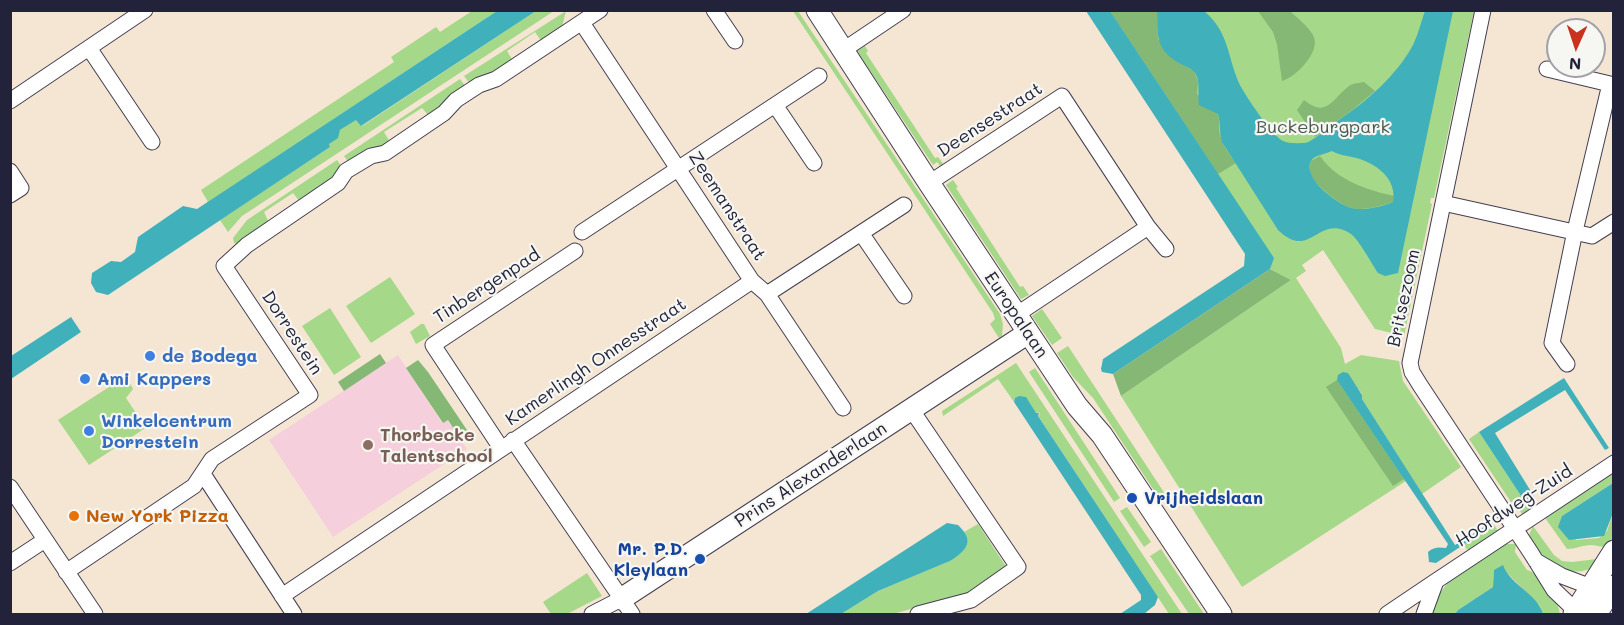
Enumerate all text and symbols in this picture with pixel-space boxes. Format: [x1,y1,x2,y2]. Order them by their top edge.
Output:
north arrow [1546,18,1606,78]
text: N [1569,54,1582,75]
street label: Deensestraat [934,78,1046,162]
park label: Buckeburgpark [1256,116,1390,138]
street label: Zeemanstraat [684,147,770,265]
street label: Tinbergenpad [430,244,544,328]
street label: Britsezoom [1383,247,1425,349]
street label: Europalaan [979,268,1053,362]
street label: Dorrestein [257,287,327,379]
street label: Kamerlingh Onnesstraat [502,293,690,431]
place label: de Bodega [162,345,258,367]
marker: de Bodega [143,349,157,363]
place label: Ami Kappers [97,368,211,390]
marker: Ami Kappers [78,372,92,386]
place label: Winkelcentrum Dorrestein [101,410,232,452]
street label: Prins Alexanderlaan [731,418,891,532]
marker: Winkelcentrum Dorrestein [82,424,96,438]
place label: Thorbecke Talentschool [380,424,493,466]
marker: Thorbecke Talentschool [361,438,375,452]
street label: Hoofdweg-Zuid [1452,460,1576,552]
place label: Vrijheidslaan [1144,487,1263,509]
marker: Vrijheidslaan [1125,491,1139,505]
place label: New York Pizza [86,505,229,527]
marker: New York Pizza [67,509,81,523]
place label: Mr. P.D. Kleylaan [614,538,688,580]
marker: Mr. P.D. Kleylaan [693,552,707,566]

